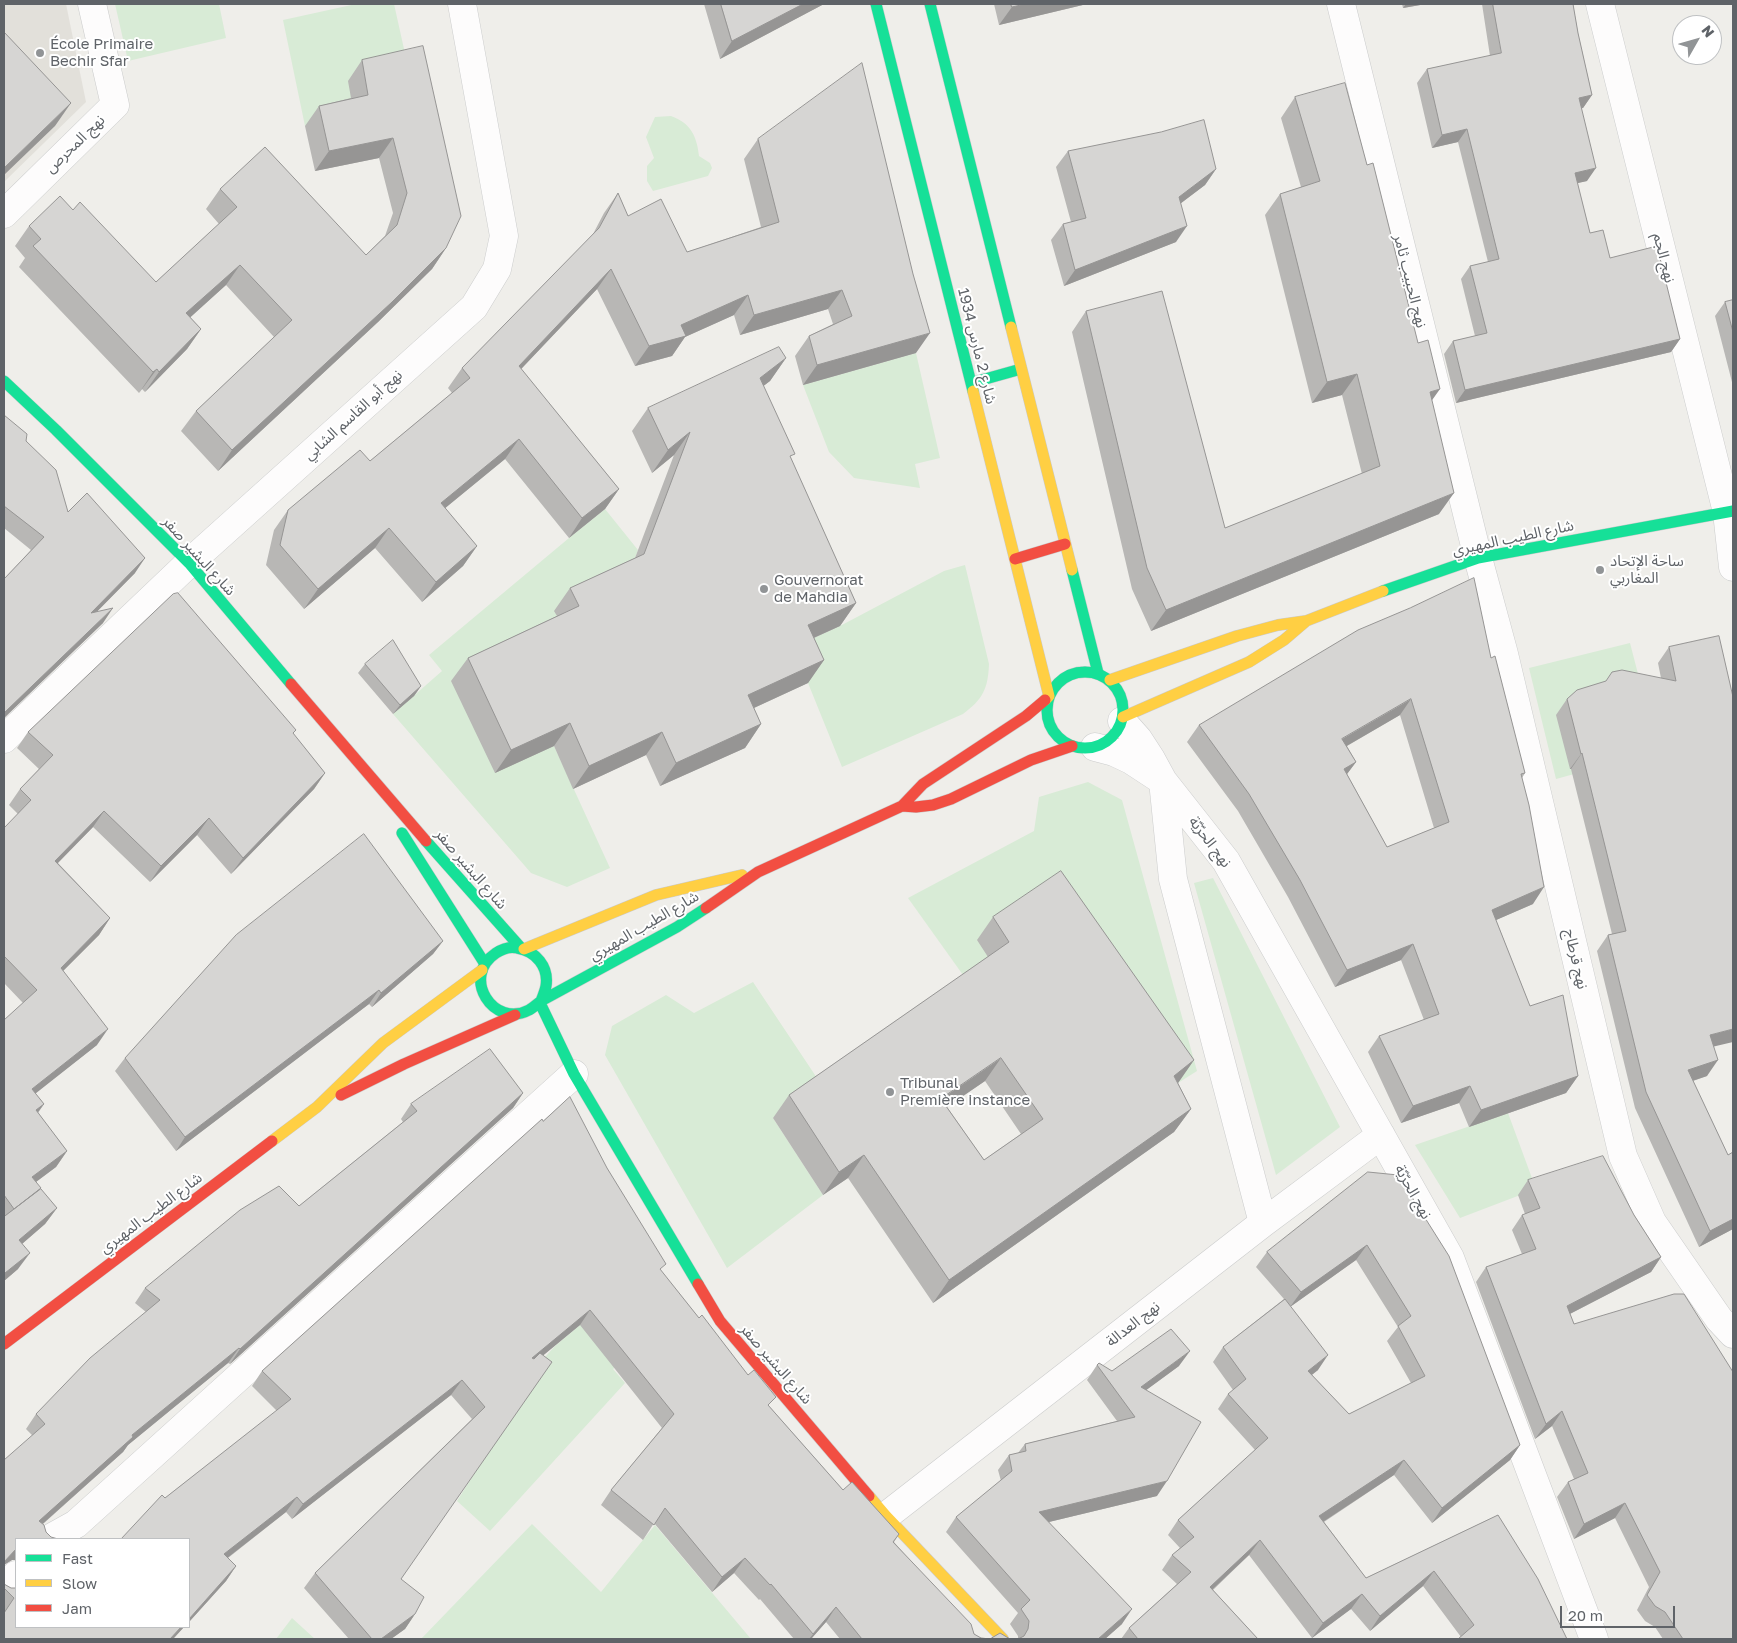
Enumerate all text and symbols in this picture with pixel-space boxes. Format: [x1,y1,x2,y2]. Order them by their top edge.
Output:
north arrow [1672,15,1722,65]
text: N [1698,22,1718,40]
place label: École Primaire Bechir Sfar [50,35,153,70]
marker: École Primaire Bechir Sfar [34,47,46,59]
street label: نهج المحرص [41,111,109,177]
street label: نهج الجم [1649,231,1679,285]
street label: نهج الحبيب ثامر [1390,232,1430,330]
street label: شارع 2 مارس 1934 [954,286,1000,406]
street label: نهج أبو القاسم الشابي [300,366,406,464]
street label: شارع البشير صفر [159,513,239,599]
street label: شارع الطيب المهيري [1451,516,1575,560]
place label: ساحة الإتحاد المغاربي [1610,552,1684,587]
marker: ساحة الإتحاد المغاربي [1594,564,1606,576]
place label: Gouvernorat de Mahdia [774,571,864,606]
marker: Gouvernorat de Mahdia [758,583,770,595]
street label: نهج الحرّيّة [1185,813,1235,871]
street label: شارع البشير صفر [431,825,511,913]
street label: شارع الطيب المهيري [586,887,702,965]
street label: نهج قرطاج [1560,927,1592,991]
place label: Tribunal Première instance [900,1074,1030,1109]
marker: Tribunal Première instance [884,1086,896,1098]
street label: نهج الحرّيّة [1391,1162,1435,1222]
street label: شارع الطيب المهيري [96,1169,206,1257]
street label: نهج العدالة [1103,1297,1163,1351]
street label: شارع البشير صفر [736,1320,816,1408]
legend [15,1538,190,1628]
text: Fast [62,1549,93,1567]
text: Slow [62,1574,97,1592]
scale bar [1562,1596,1677,1628]
text: Jam [62,1599,92,1617]
text: 20 m [1568,1606,1603,1624]

